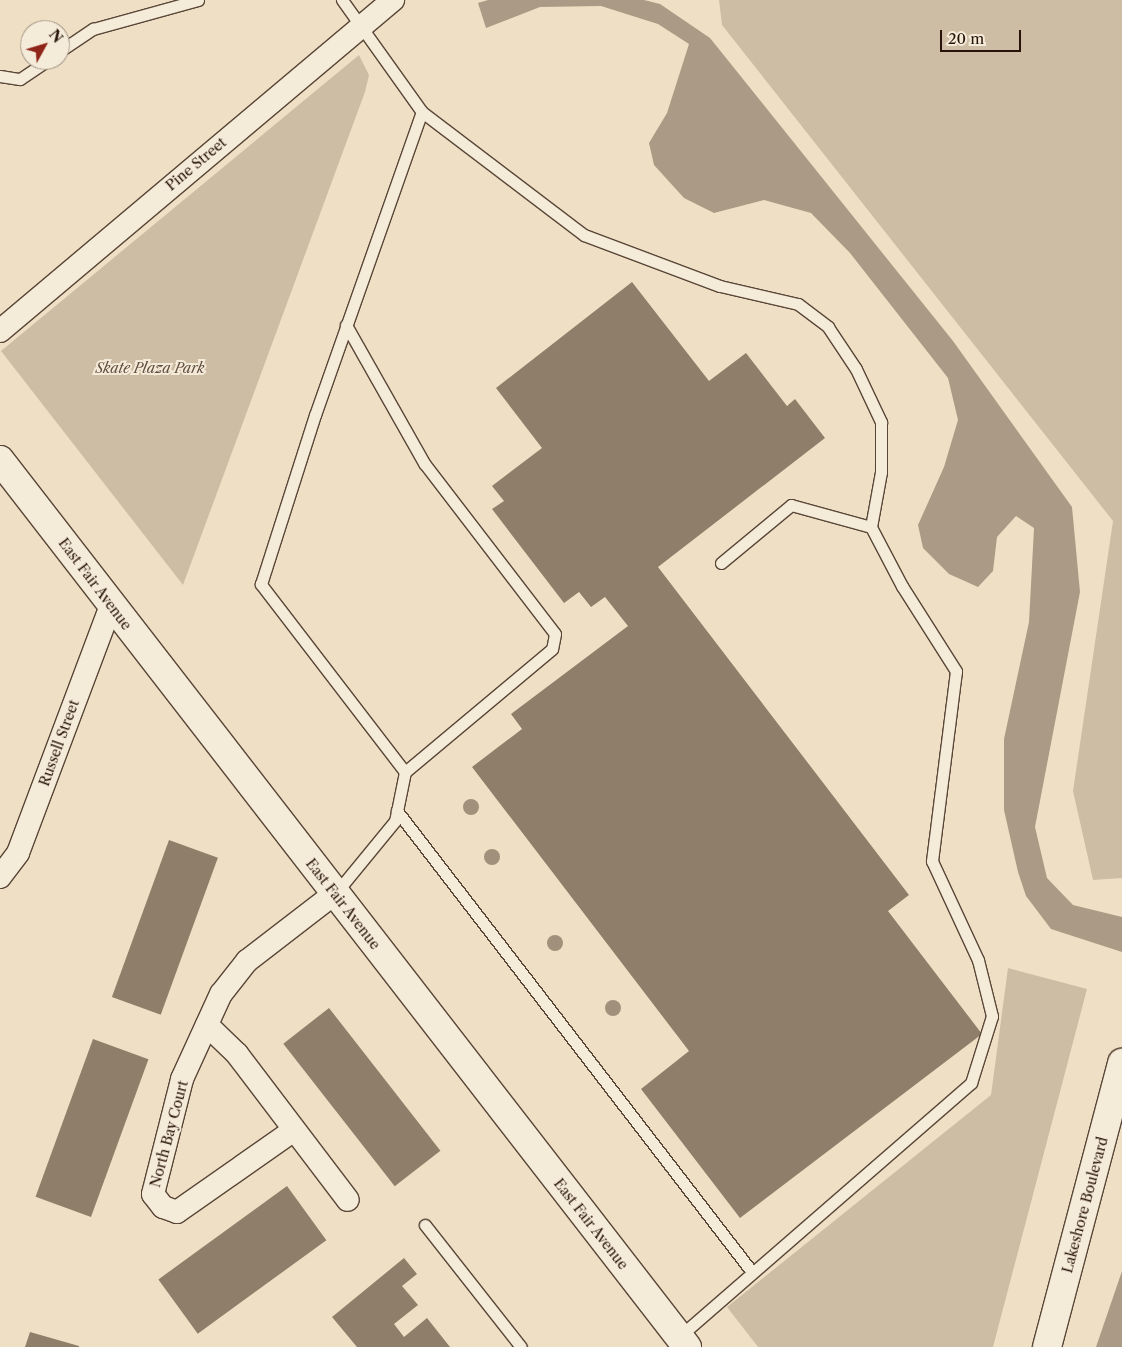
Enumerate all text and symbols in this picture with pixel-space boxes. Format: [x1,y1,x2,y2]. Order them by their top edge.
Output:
north arrow [20,20,70,70]
scale bar [942,20,1023,52]
text: N [45,26,67,47]
text: 20 m [948,29,984,48]
street label: Pine Street [162,134,230,194]
park label: Skate Plaza Park [95,360,205,376]
street label: East Fair Avenue [55,534,135,634]
street label: Russell Street [36,698,82,788]
street label: East Fair Avenue [302,855,384,953]
street label: North Bay Court [147,1079,191,1189]
street label: Lakeshore Boulevard [1059,1135,1111,1275]
street label: East Fair Avenue [550,1175,632,1273]

